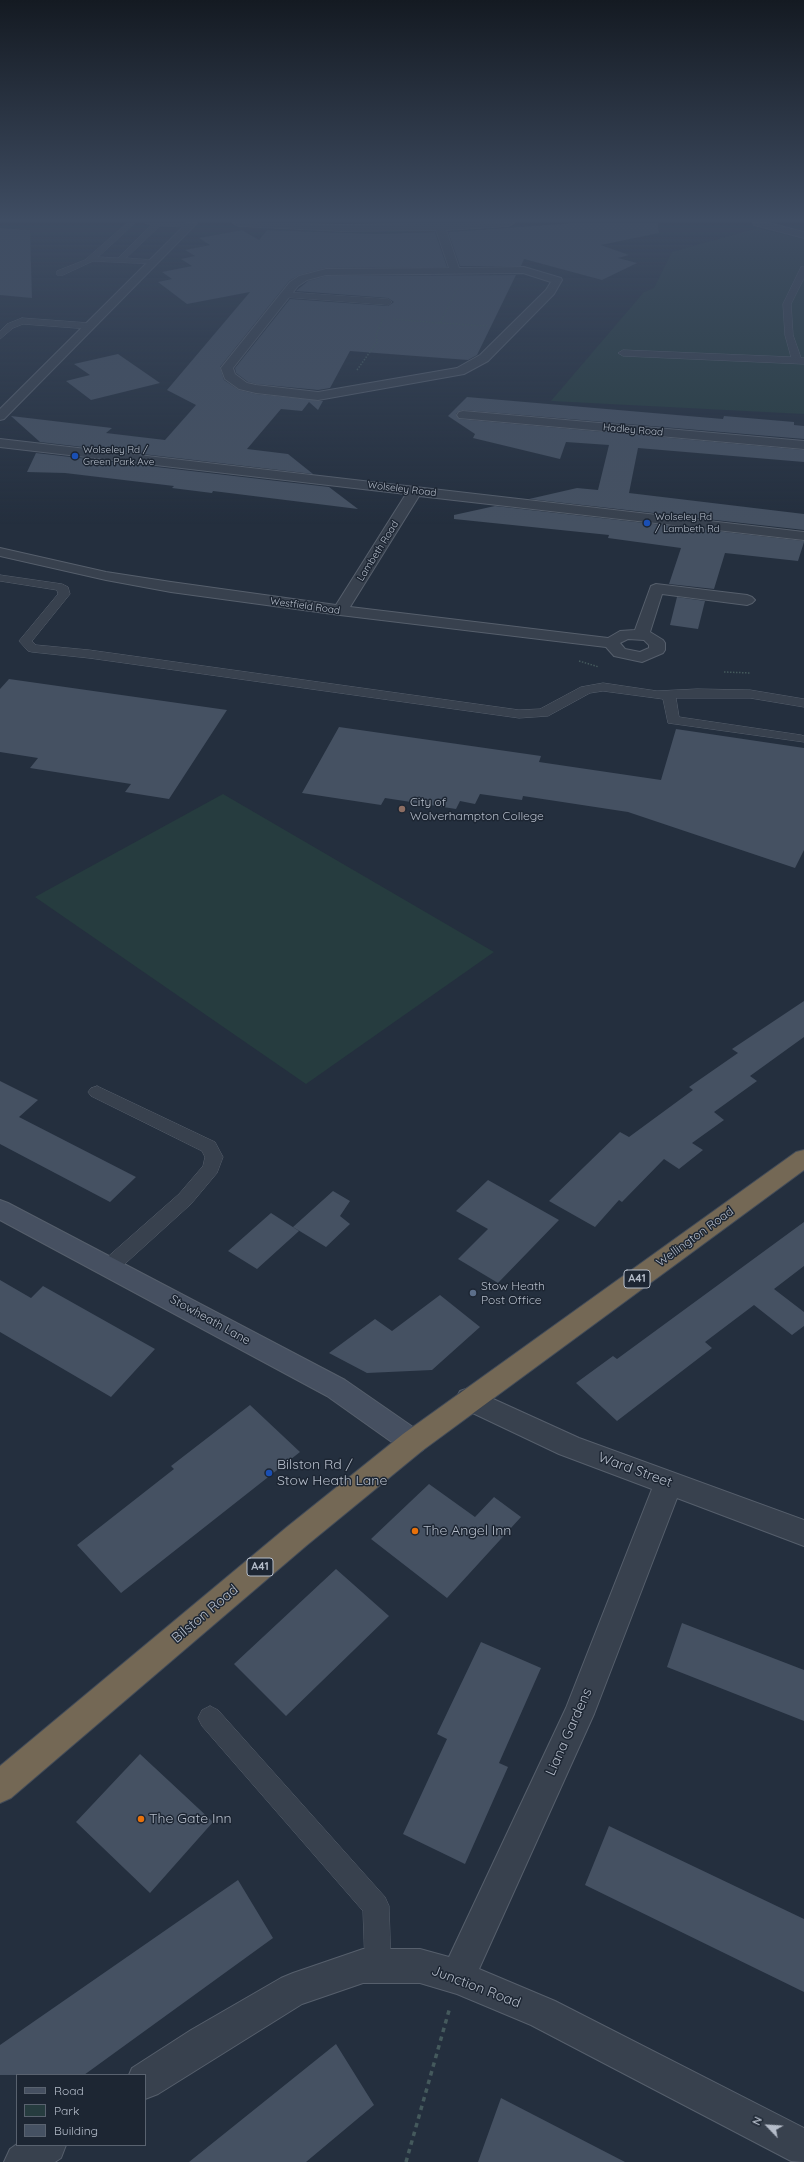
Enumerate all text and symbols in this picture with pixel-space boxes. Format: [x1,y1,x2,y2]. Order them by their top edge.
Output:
street label: Hadley Road [602,421,664,439]
place label: Wolseley Rd / Green Park Ave [83,444,154,468]
marker: Wolseley Rd / Green Park Ave [70,451,80,461]
street label: Wolseley Road [367,479,437,499]
place label: Wolseley Rd / Lambeth Rd [655,511,720,534]
marker: Wolseley Rd / Lambeth Rd [642,518,652,528]
street label: Lambeth Road [355,519,401,583]
street label: Westfield Road [269,595,341,617]
place label: City of Wolverhampton College [410,795,544,823]
marker: City of Wolverhampton College [397,804,407,814]
street label: Wellington Road [654,1204,736,1270]
road number: A41 [624,1270,650,1288]
place label: Stow Heath Post Office [481,1279,545,1307]
marker: Stow Heath Post Office [468,1288,478,1298]
street label: Stowheath Lane [167,1292,253,1348]
street label: Ward Street [596,1449,674,1491]
place label: Bilston Rd / Stow Heath Lane [277,1457,387,1490]
marker: Bilston Rd / Stow Heath Lane [264,1468,274,1478]
place label: The Angel Inn [423,1523,511,1539]
marker: The Angel Inn [410,1526,420,1536]
road number: A41 [247,1558,273,1576]
street label: Bilston Road [168,1581,242,1647]
street label: Liana Gardens [542,1686,596,1778]
place label: The Gate Inn [149,1811,232,1827]
marker: The Gate Inn [136,1814,146,1824]
street label: Junction Road [429,1962,523,2012]
legend [16,2074,146,2146]
text: Road [54,2083,84,2098]
text: Park [54,2103,79,2118]
north arrow [748,2106,788,2146]
text: N [749,2114,765,2128]
text: Building [54,2123,98,2138]

